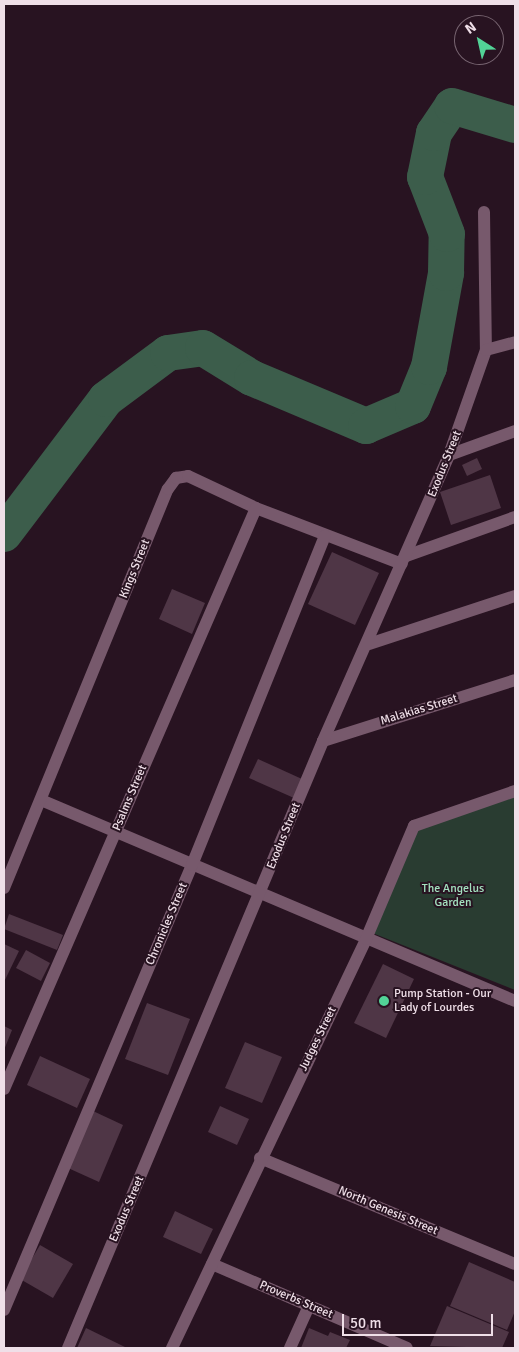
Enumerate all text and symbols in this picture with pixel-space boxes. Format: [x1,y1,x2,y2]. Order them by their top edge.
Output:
north arrow [454,15,504,65]
text: N [462,18,480,38]
street label: Exodus Street [425,429,465,499]
street label: Kings Street [117,537,153,601]
street label: Malakias Street [379,691,459,729]
street label: Psalms Street [110,763,150,833]
street label: Exodus Street [264,801,304,871]
street label: Chronicles Street [143,881,191,967]
park label: The Angelus Garden [422,882,484,910]
place label: Pump Station - Our Lady of Lourdes [394,987,491,1015]
marker: Pump Station - Our Lady of Lourdes [378,995,390,1007]
street label: Judges Street [296,1004,340,1074]
street label: Exodus Street [107,1174,147,1244]
street label: North Genesis Street [336,1184,440,1238]
street label: Proverbs Street [257,1278,335,1322]
scale bar [344,1304,495,1336]
text: 50 m [350,1314,381,1332]

